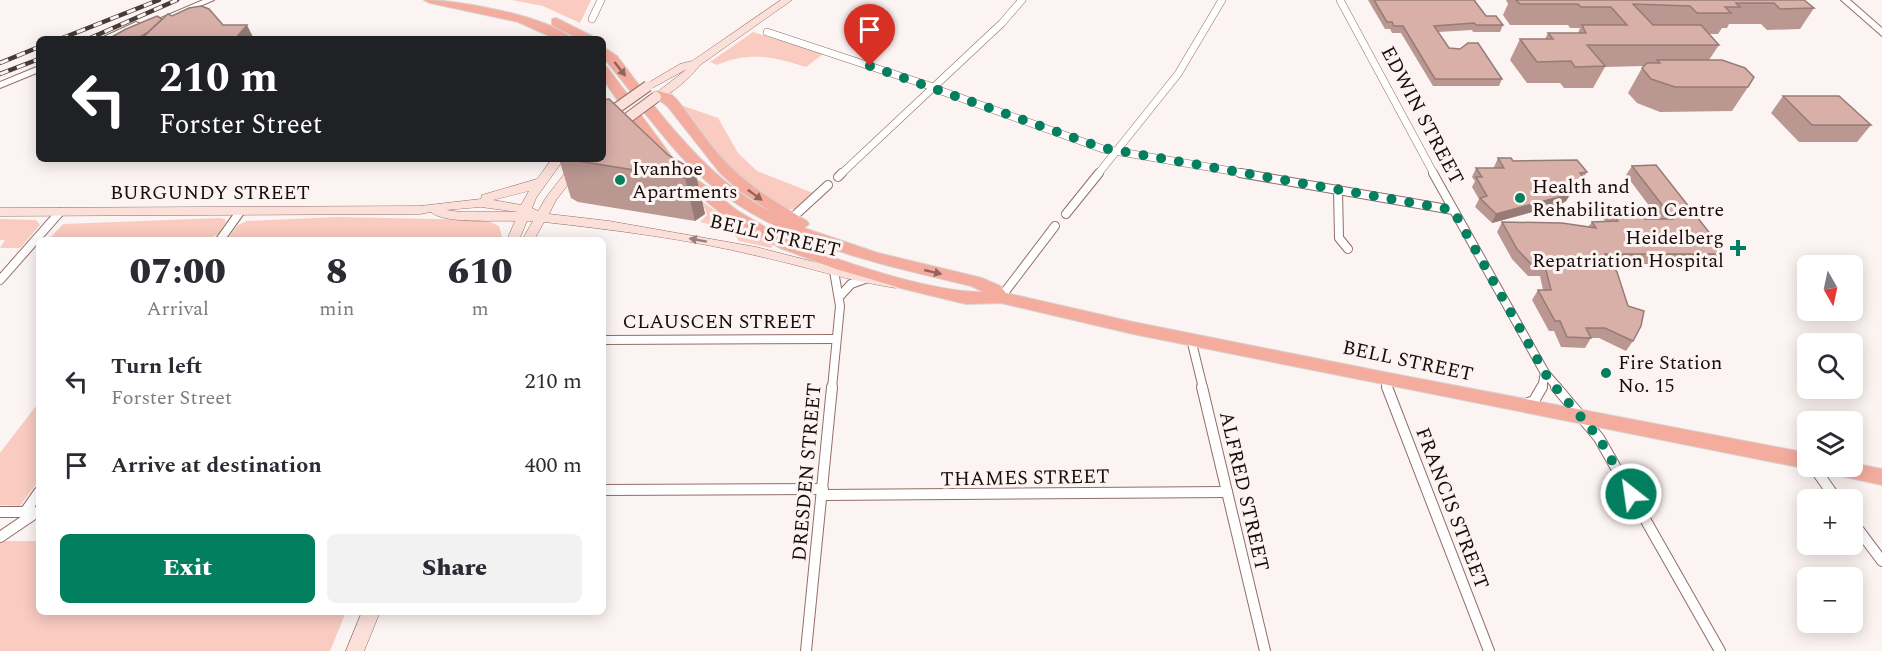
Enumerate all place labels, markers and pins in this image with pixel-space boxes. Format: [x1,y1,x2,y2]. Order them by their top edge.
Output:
pin [844,4,895,66]
place label: Ivanhoe Apartments [632,154,738,207]
place label: Health and Rehabilitation Centre [1532,172,1724,225]
marker: Ivanhoe Apartments [613,173,627,187]
marker: Health and Rehabilitation Centre [1513,191,1527,205]
place label: Heidelberg Repatriation Hospital [1532,223,1724,276]
marker: Heidelberg Repatriation Hospital [1729,239,1747,257]
place label: Fire Station No. 15 [1618,348,1722,401]
marker: Fire Station No. 15 [1599,366,1613,380]

